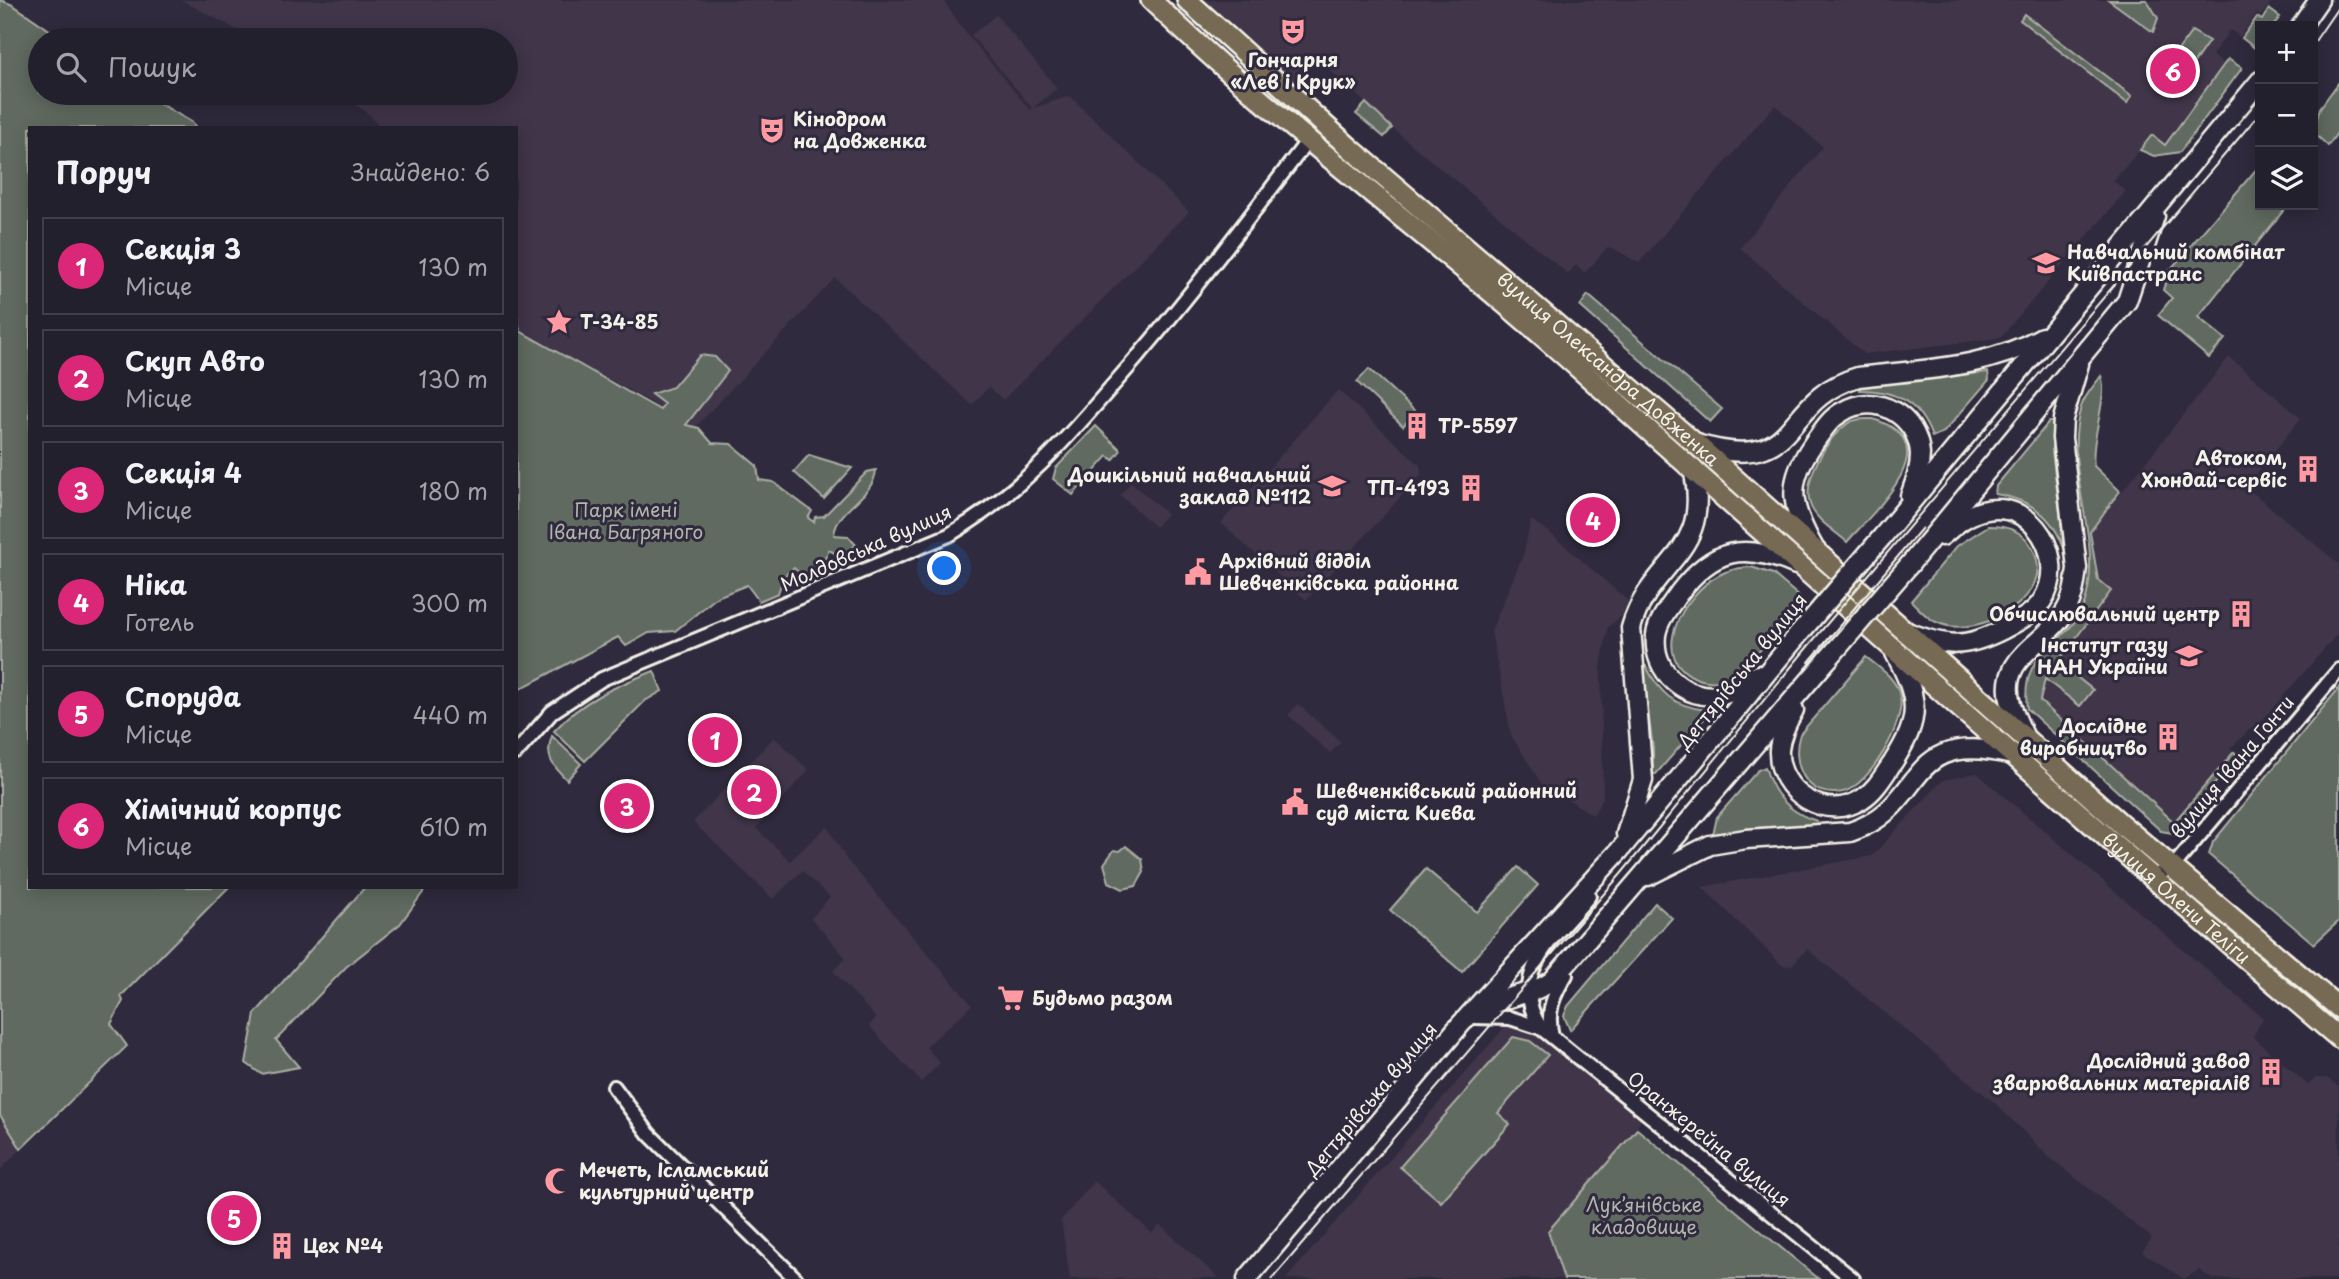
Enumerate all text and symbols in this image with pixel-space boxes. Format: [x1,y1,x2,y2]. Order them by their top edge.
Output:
theatre icon: Гончарня «Лев і Крук» [1278,16,1308,46]
map controls [2255,21,2318,210]
button: + [2255,21,2318,84]
search box [28,28,518,105]
place label: Гончарня «Лев і Крук» [1230,45,1356,95]
pin: 6 [2150,45,2196,97]
text: Пошук [108,47,196,86]
icon: search [52,48,90,86]
button: − [2255,84,2318,147]
place label: Кінодром на Довженка [793,104,927,154]
theatre icon: Кінодром на Довженка [757,115,787,145]
button: layers [2255,147,2318,210]
text: Поруч [56,149,151,194]
text: Знайдено: 6 [351,154,490,189]
text: Секція 3 [125,229,241,268]
place label: Навчальний комбінат Київпастранс [2067,237,2285,287]
school or university icon: Навчальний комбінат Київпастранс [2031,248,2061,278]
text: 1 [76,249,87,284]
text: 130 m [418,249,488,284]
street label: вулиця Олександра Довженка [1491,265,1726,472]
text: Місце [125,268,192,303]
place icon: Т-34-85 [544,307,574,337]
place label: Т-34-85 [580,307,659,335]
text: Скуп Авто [125,341,265,380]
text: 2 [73,361,89,396]
text: 130 m [418,361,488,396]
text: Місце [125,380,192,415]
building icon: ТР-5597 [1402,411,1432,441]
place label: ТР-5597 [1438,411,1517,439]
place label: Автоком, Хюндай-сервіс [2141,443,2287,493]
text: Секція 4 [125,453,242,492]
building icon: Автоком, Хюндай-сервіс [2293,454,2323,484]
place label: Дошкільний навчальний заклад №112 [1067,460,1311,510]
school or university icon: Дошкільний навчальний заклад №112 [1317,471,1347,501]
text: 3 [73,473,89,508]
text: 180 m [419,473,488,508]
place label: ТП-4193 [1367,473,1450,501]
building icon: ТП-4193 [1456,473,1486,503]
text: Місце [125,492,192,527]
pin: 4 [1570,494,1616,546]
park label: Парк імені Івана Багряного [549,495,703,545]
street label: Молдовська вулиця [776,497,956,597]
place label: Архівний відділ Шевченківська районна [1219,546,1459,596]
your location [927,551,961,585]
public building icon: Архівний відділ Шевченківська районна [1183,557,1213,587]
text: Ніка [125,565,187,604]
text: 4 [73,585,89,620]
text: 300 m [411,585,488,620]
street label: Дегтярівська вулиця [1669,587,1813,755]
place label: Обчислювальний центр [1989,599,2220,627]
building icon: Обчислювальний центр [2226,599,2256,629]
text: Готель [125,604,194,639]
place label: Інститут газу НАН України [2037,630,2168,680]
school or university icon: Інститут газу НАН України [2174,641,2204,671]
text: Споруда [125,677,241,716]
street label: вулиця Івана Гонти [2163,689,2300,844]
text: 5 [74,697,88,732]
text: 440 m [413,697,488,732]
place label: Дослідне виробництво [2020,711,2147,761]
pin: 1 [692,714,738,766]
text: Місце [125,716,192,751]
building icon: Дослідне виробництво [2153,722,2183,752]
pin: 2 [731,766,777,818]
place label: Шевченківський районний суд міста Києва [1316,776,1577,826]
pin: 3 [604,780,650,832]
public building icon: Шевченківський районний суд міста Києва [1280,787,1310,817]
text: Хімічний корпус [125,789,342,828]
text: 6 [73,809,89,844]
text: 610 m [420,809,488,844]
street label: вулиця Олени Теліги [2097,825,2257,970]
text: Місце [125,828,192,863]
supermarket icon: Будьмо разом [996,983,1026,1013]
place label: Будьмо разом [1032,983,1173,1011]
street label: Дегтярівська вулиця [1297,1015,1443,1182]
place label: Дослідний завод зварювальних матеріалів [1992,1046,2250,1096]
building icon: Дослідний завод зварювальних матеріалів [2256,1057,2286,1087]
street label: Оранжерейна вулиця [1622,1064,1797,1213]
place label: Мечеть, Ісламський культурний центр [579,1155,769,1205]
mosque icon: Мечеть, Ісламський культурний центр [543,1166,573,1196]
park label: Лукʼянівське кладовище [1586,1190,1702,1240]
pin: 5 [211,1192,257,1244]
building icon: Цех №4 [267,1231,297,1261]
place label: Цех №4 [303,1231,383,1259]

